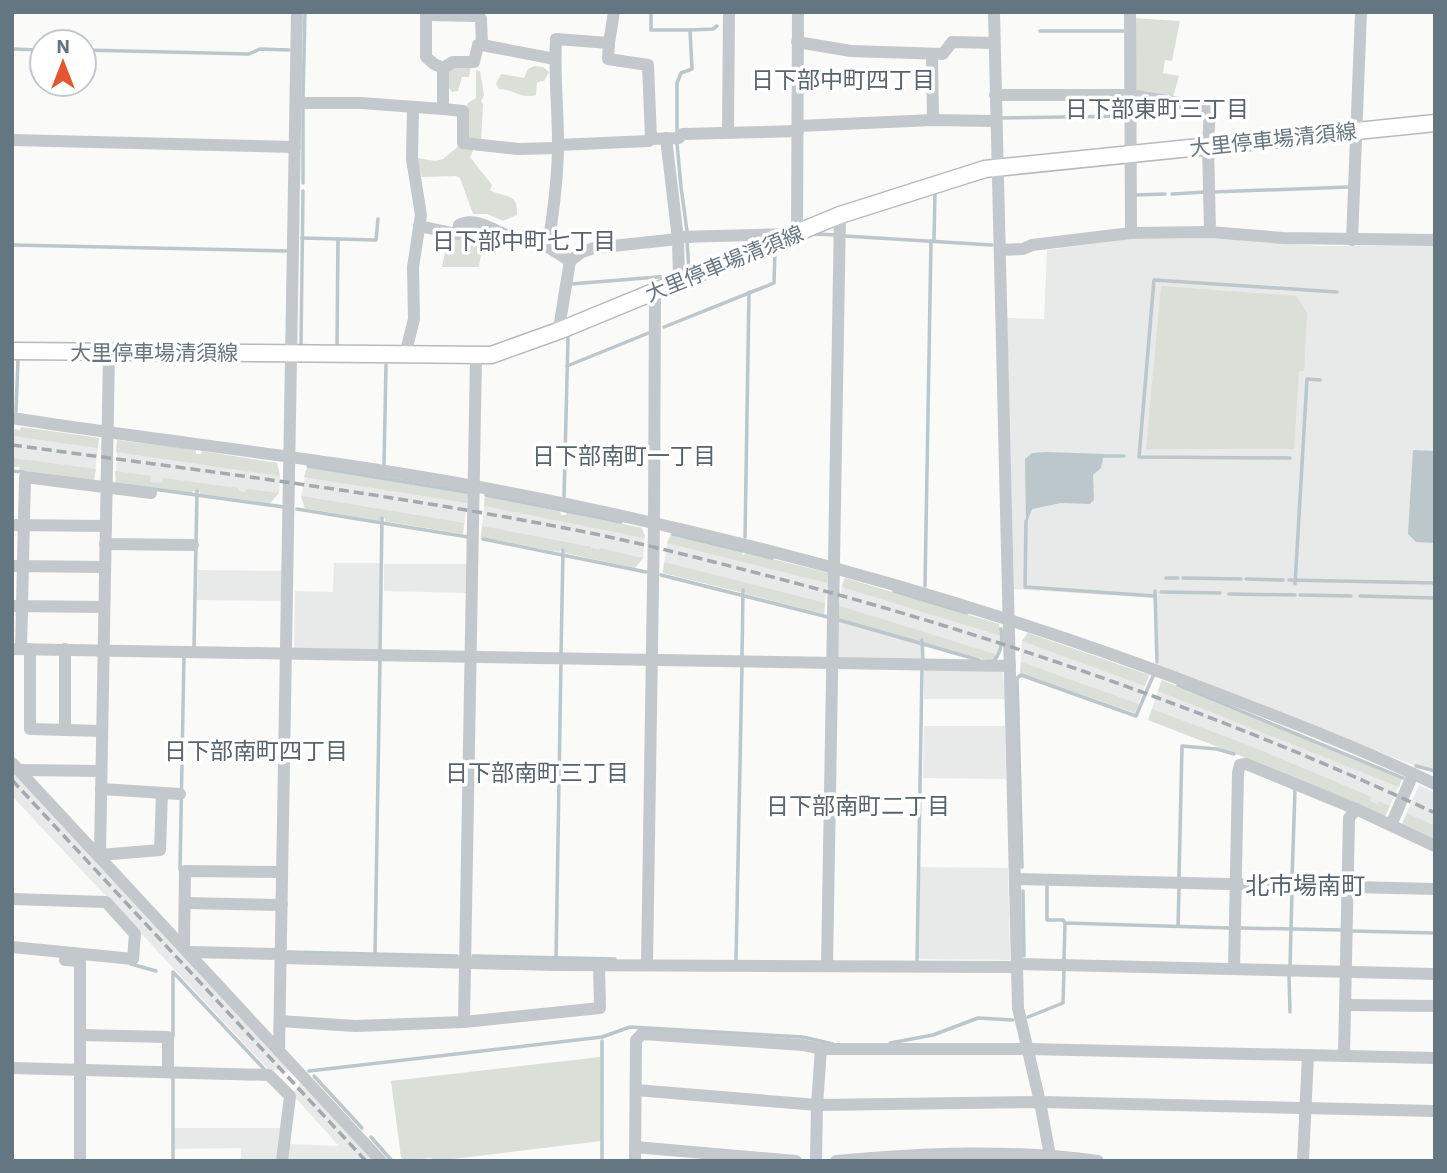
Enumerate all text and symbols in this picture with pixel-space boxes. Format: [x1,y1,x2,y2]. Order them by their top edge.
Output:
north arrow [28,28,98,98]
text: N [56,34,70,58]
district label: 日下部中町四丁目 [751,64,935,94]
district label: 日下部東町三丁目 [1065,93,1249,123]
street label: 大里停車場清須線 [1188,116,1358,162]
street label: 大里停車場清須線 [641,219,807,307]
district label: 日下部中町七丁目 [432,225,616,255]
street label: 大里停車場清須線 [70,338,238,366]
district label: 日下部南町一丁目 [532,440,716,470]
district label: 日下部南町四丁目 [164,735,348,765]
district label: 日下部南町三丁目 [445,757,629,787]
district label: 日下部南町二丁目 [766,790,950,820]
district label: 北市場南町 [1245,869,1365,901]

